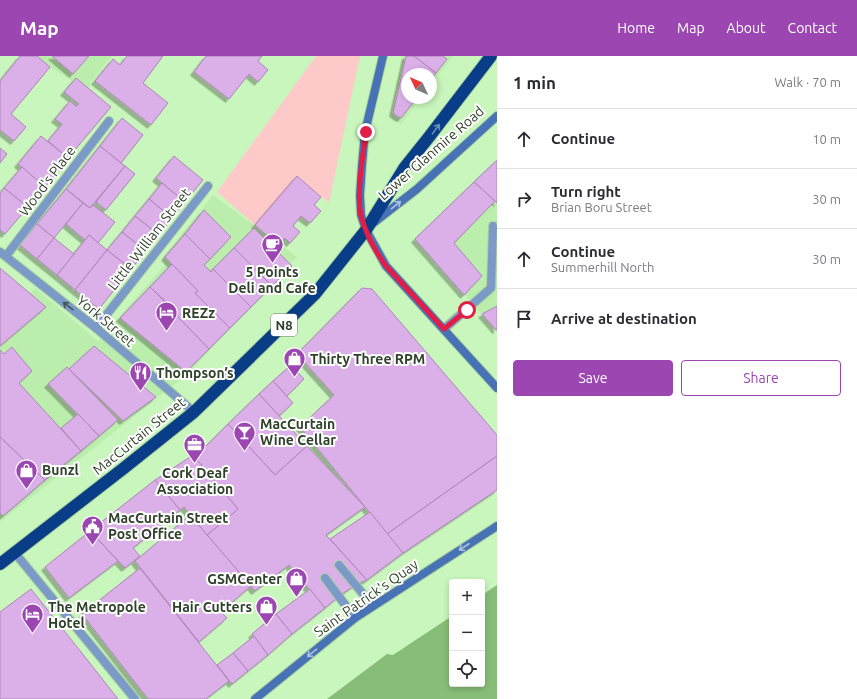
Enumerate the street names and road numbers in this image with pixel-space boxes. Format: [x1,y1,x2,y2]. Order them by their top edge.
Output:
street label: Lower Glanmire Road [375,103,487,203]
street label: Wood's Place [16,143,78,219]
street label: Little William Street [104,184,194,293]
street label: York Street [74,292,138,350]
road number: N8 [271,314,297,336]
street label: MacCurtain Street [90,394,189,478]
street label: Saint Patrick's Quay [311,556,421,640]

